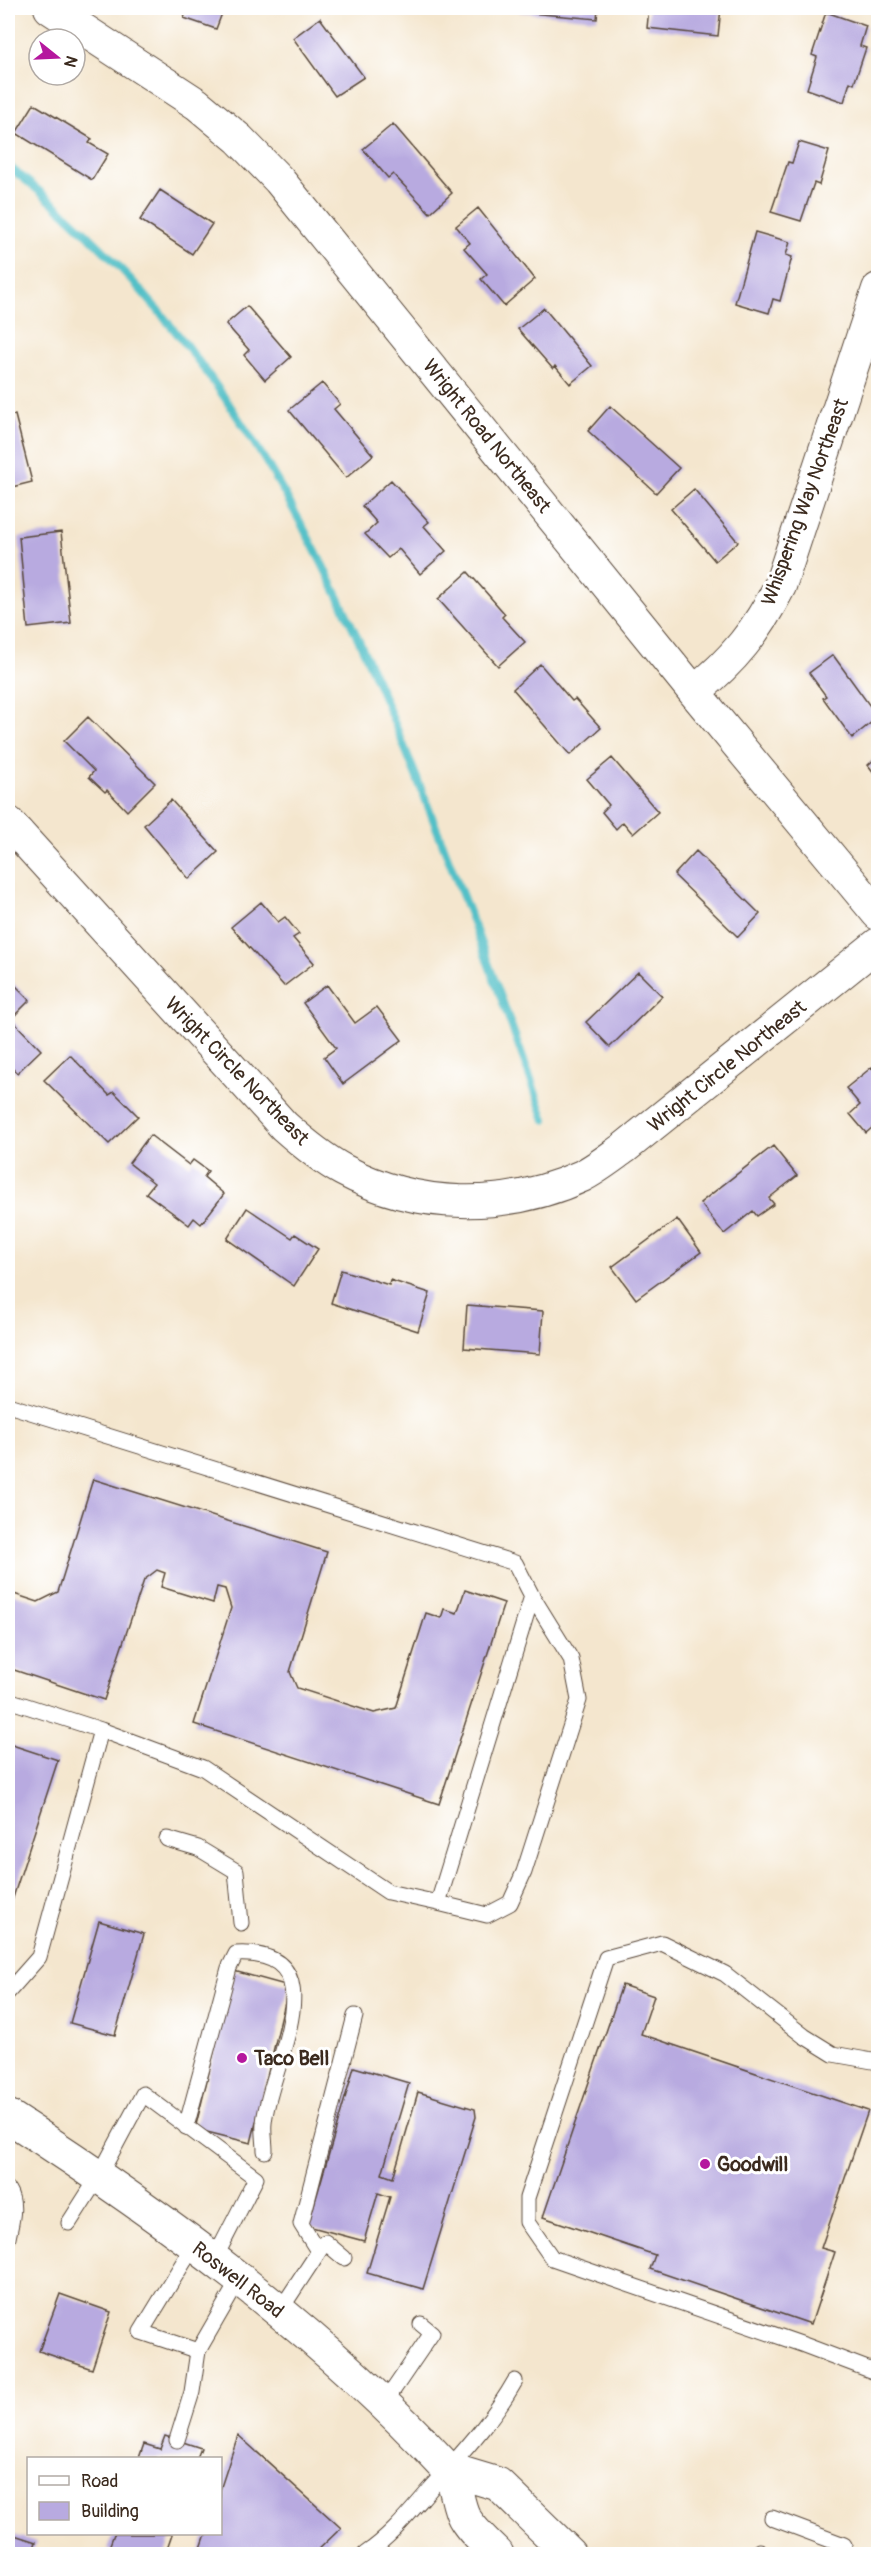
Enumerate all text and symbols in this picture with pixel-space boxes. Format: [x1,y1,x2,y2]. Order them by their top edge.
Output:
north arrow [27,27,87,87]
text: N [59,53,81,70]
street label: Wright Road Northeast [417,354,557,519]
street label: Whispering Way Northeast [756,394,855,609]
street label: Wright Circle Northeast [160,991,315,1151]
street label: Wright Circle Northeast [643,994,812,1138]
place label: Taco Bell [253,2046,329,2071]
marker: Taco Bell [235,2051,249,2065]
place label: Goodwill [717,2152,788,2177]
marker: Goodwill [698,2157,712,2171]
street label: Roswell Road [187,2236,289,2324]
legend [27,2457,222,2535]
text: Road [81,2470,118,2493]
text: Building [81,2500,139,2523]

